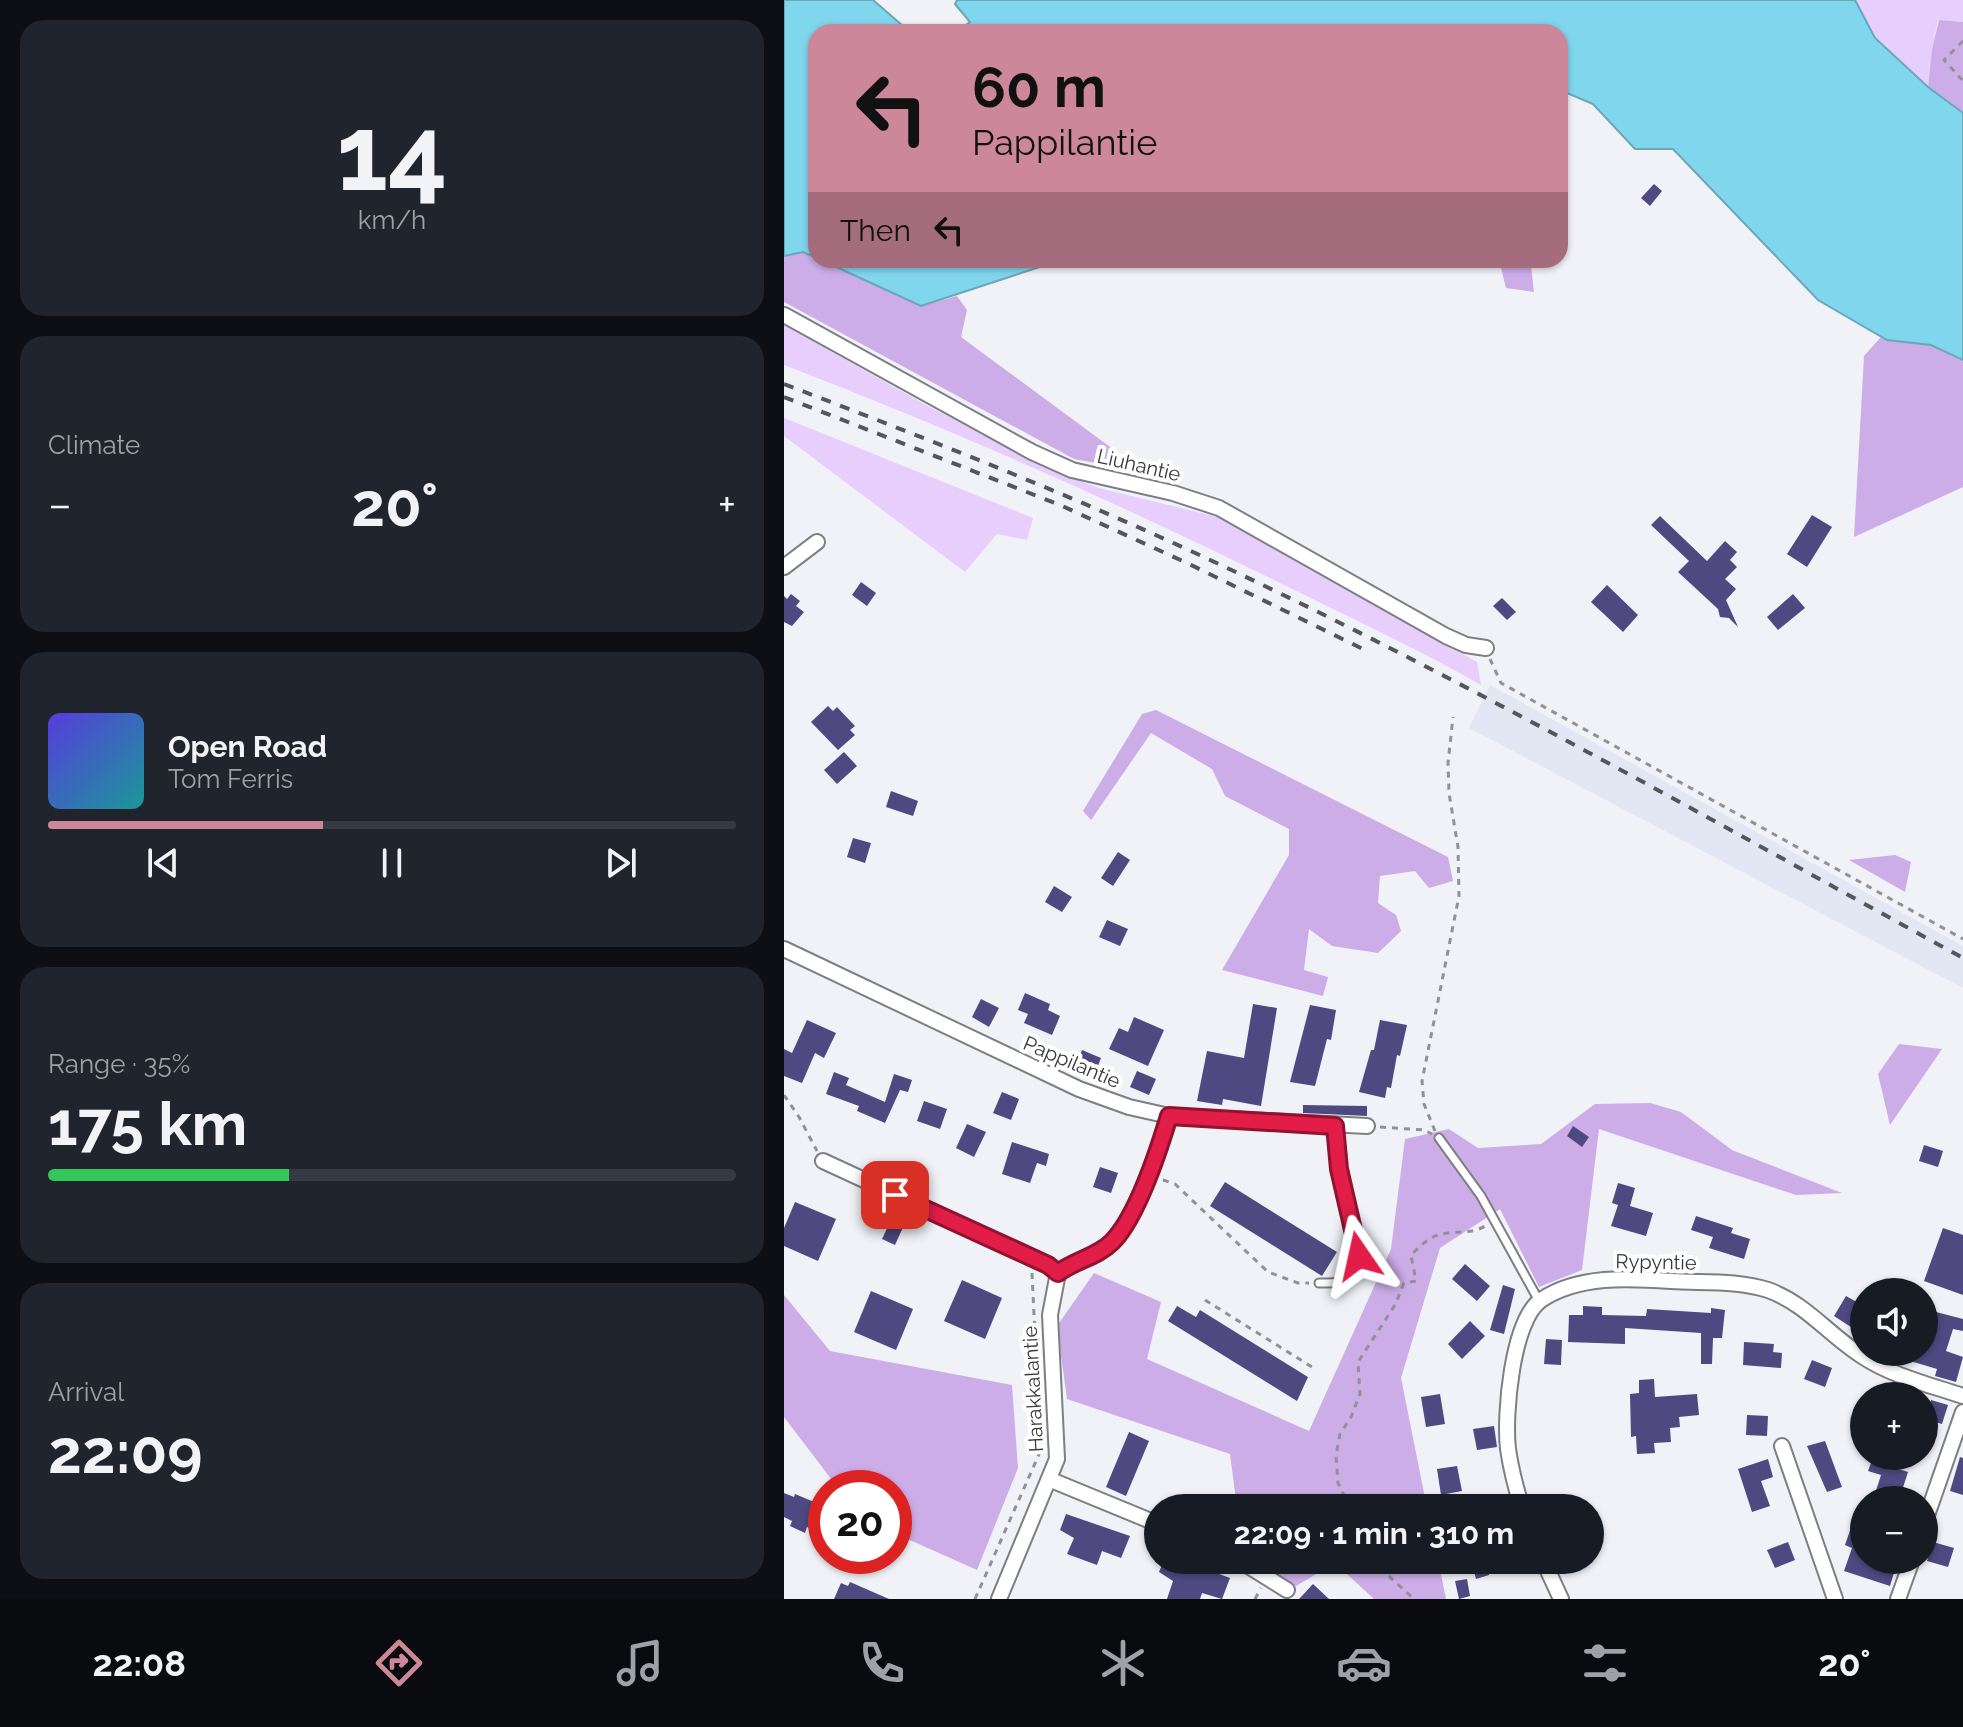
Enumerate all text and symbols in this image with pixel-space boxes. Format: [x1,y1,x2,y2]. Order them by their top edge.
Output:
text: 60 m [972,54,1106,120]
icon: left [840,56,944,160]
text: 14 [337,92,447,214]
text: Pappilantie [972,121,1157,163]
text: km/h [358,205,426,235]
icon: left [927,208,971,252]
text: Then [840,213,911,248]
text: Climate [48,430,140,460]
street label: Liuhantie [1095,444,1183,486]
text: 20° [351,470,438,540]
text: − [48,479,72,530]
text: + [718,479,736,530]
text: Open Road [168,729,327,764]
text: Tom Ferris [168,764,293,794]
icon: previous [141,841,185,885]
icon: pause [370,841,414,885]
icon: next [599,841,643,885]
street label: Pappilantie [1020,1031,1124,1093]
text: Range · 35% [48,1049,190,1079]
text: 175 km [48,1089,247,1159]
pin [861,1161,929,1229]
icon: arrive [873,1173,917,1217]
position arrow [1317,1214,1401,1298]
street label: Rypyntie [1615,1249,1697,1275]
map controls [1850,1278,1938,1574]
button: sound [1850,1278,1938,1366]
street label: Harakkalantie [1018,1325,1048,1453]
text: Arrival [48,1377,124,1407]
button: + [1850,1382,1938,1470]
text: 22:09 [48,1417,203,1487]
speed limit sign: 20 [808,1470,912,1574]
button: − [1850,1486,1938,1574]
text: 22:09 · 1 min · 310 m [1234,1516,1514,1551]
icon: directions [371,1635,427,1691]
icon: music [612,1635,668,1691]
icon: phone [854,1635,910,1691]
icon: climate [1095,1635,1151,1691]
icon: car [1336,1635,1392,1691]
icon: filters [1577,1635,1633,1691]
text: 22:08 [93,1642,186,1684]
text: 20° [1818,1642,1870,1684]

